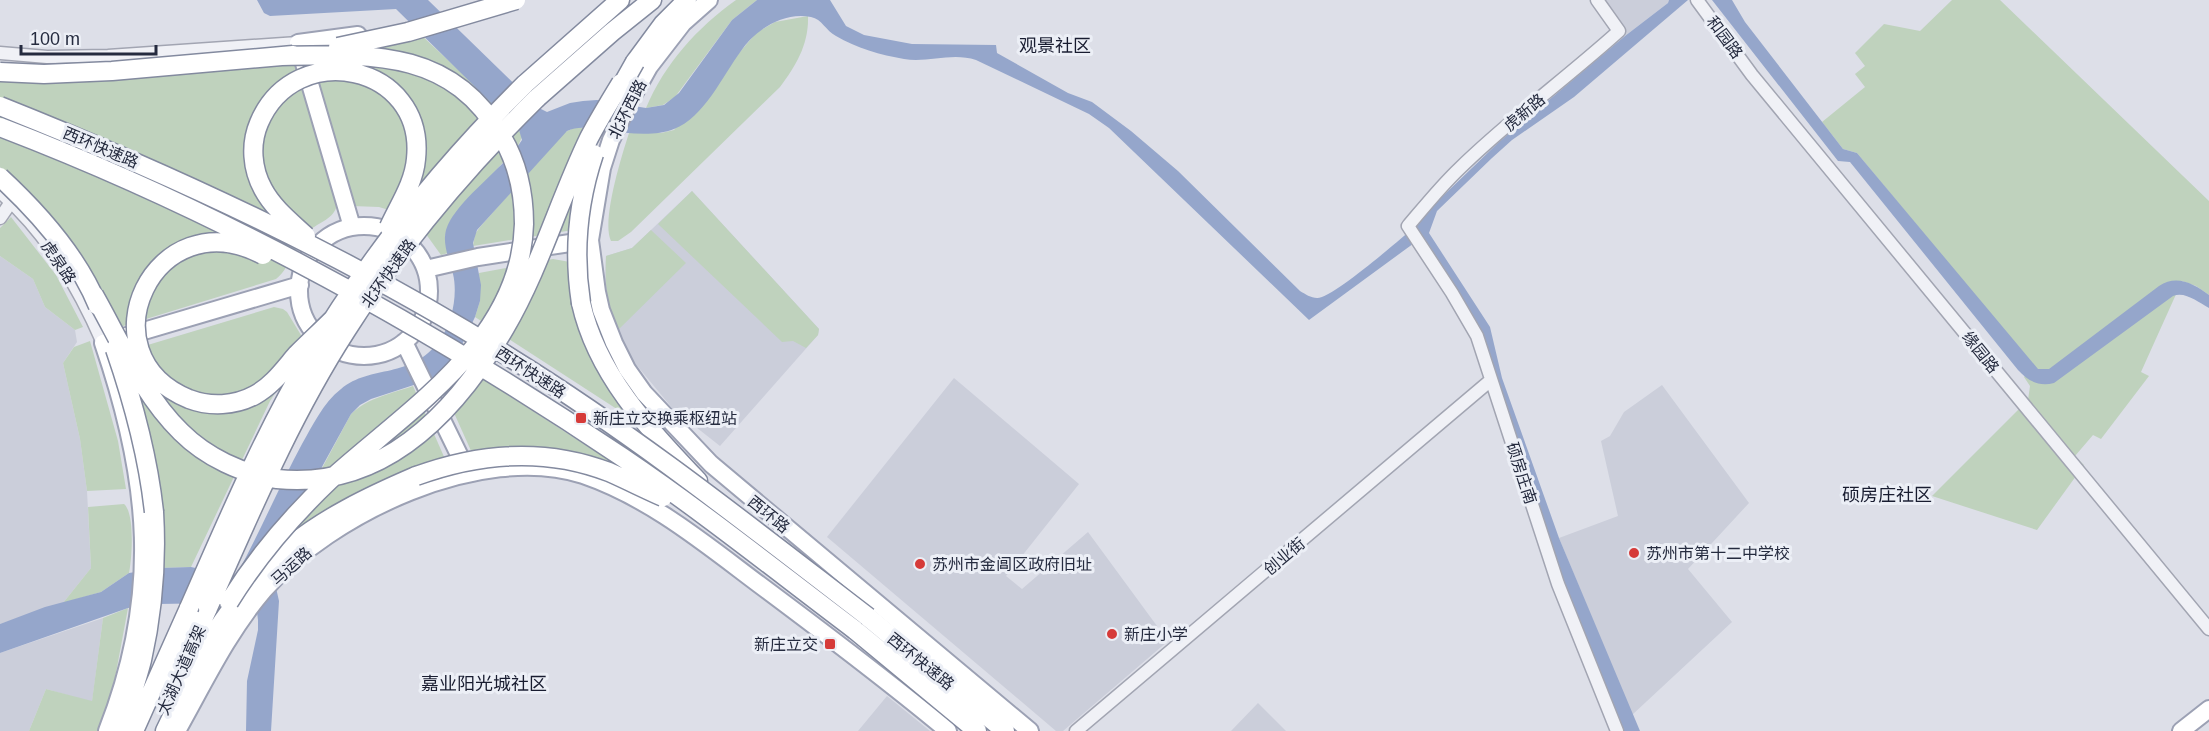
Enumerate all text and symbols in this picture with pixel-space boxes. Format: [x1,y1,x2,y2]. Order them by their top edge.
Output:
street label: 和园路 [1703,13,1746,62]
scale bar [21,18,156,56]
text: 100 m [30,29,80,49]
district label: 观景社区 [1019,36,1091,56]
street label: 北环西路 [605,77,650,142]
street label: 虎新路 [1500,90,1548,134]
street label: 西环快速路 [61,124,141,171]
street label: 北环快速路 [358,236,419,311]
street label: 虎泉路 [38,238,79,287]
street label: 缘园路 [1959,328,2003,376]
street label: 西环快速路 [493,344,569,401]
place label: 新庄立交换乘枢纽站 [593,410,737,427]
marker: 新庄立交换乘枢纽站 [574,411,588,425]
street label: 硕房庄南 [1504,440,1539,506]
district label: 硕房庄社区 [1842,485,1932,505]
street label: 西环路 [745,493,793,536]
street label: 创业街 [1260,534,1308,578]
street label: 马运路 [268,544,315,589]
place label: 苏州市第十二中学校 [1646,545,1790,562]
marker: 苏州市第十二中学校 [1627,546,1641,560]
place label: 苏州市金阊区政府旧址 [932,556,1092,573]
marker: 苏州市金阊区政府旧址 [913,557,927,571]
street label: 太湖大道高架 [154,623,209,718]
place label: 新庄小学 [1124,626,1188,643]
marker: 新庄小学 [1105,627,1119,641]
street label: 西环快速路 [884,630,957,693]
place label: 新庄立交 [754,636,818,653]
marker: 新庄立交 [823,637,837,651]
district label: 嘉业阳光城社区 [421,674,547,694]

